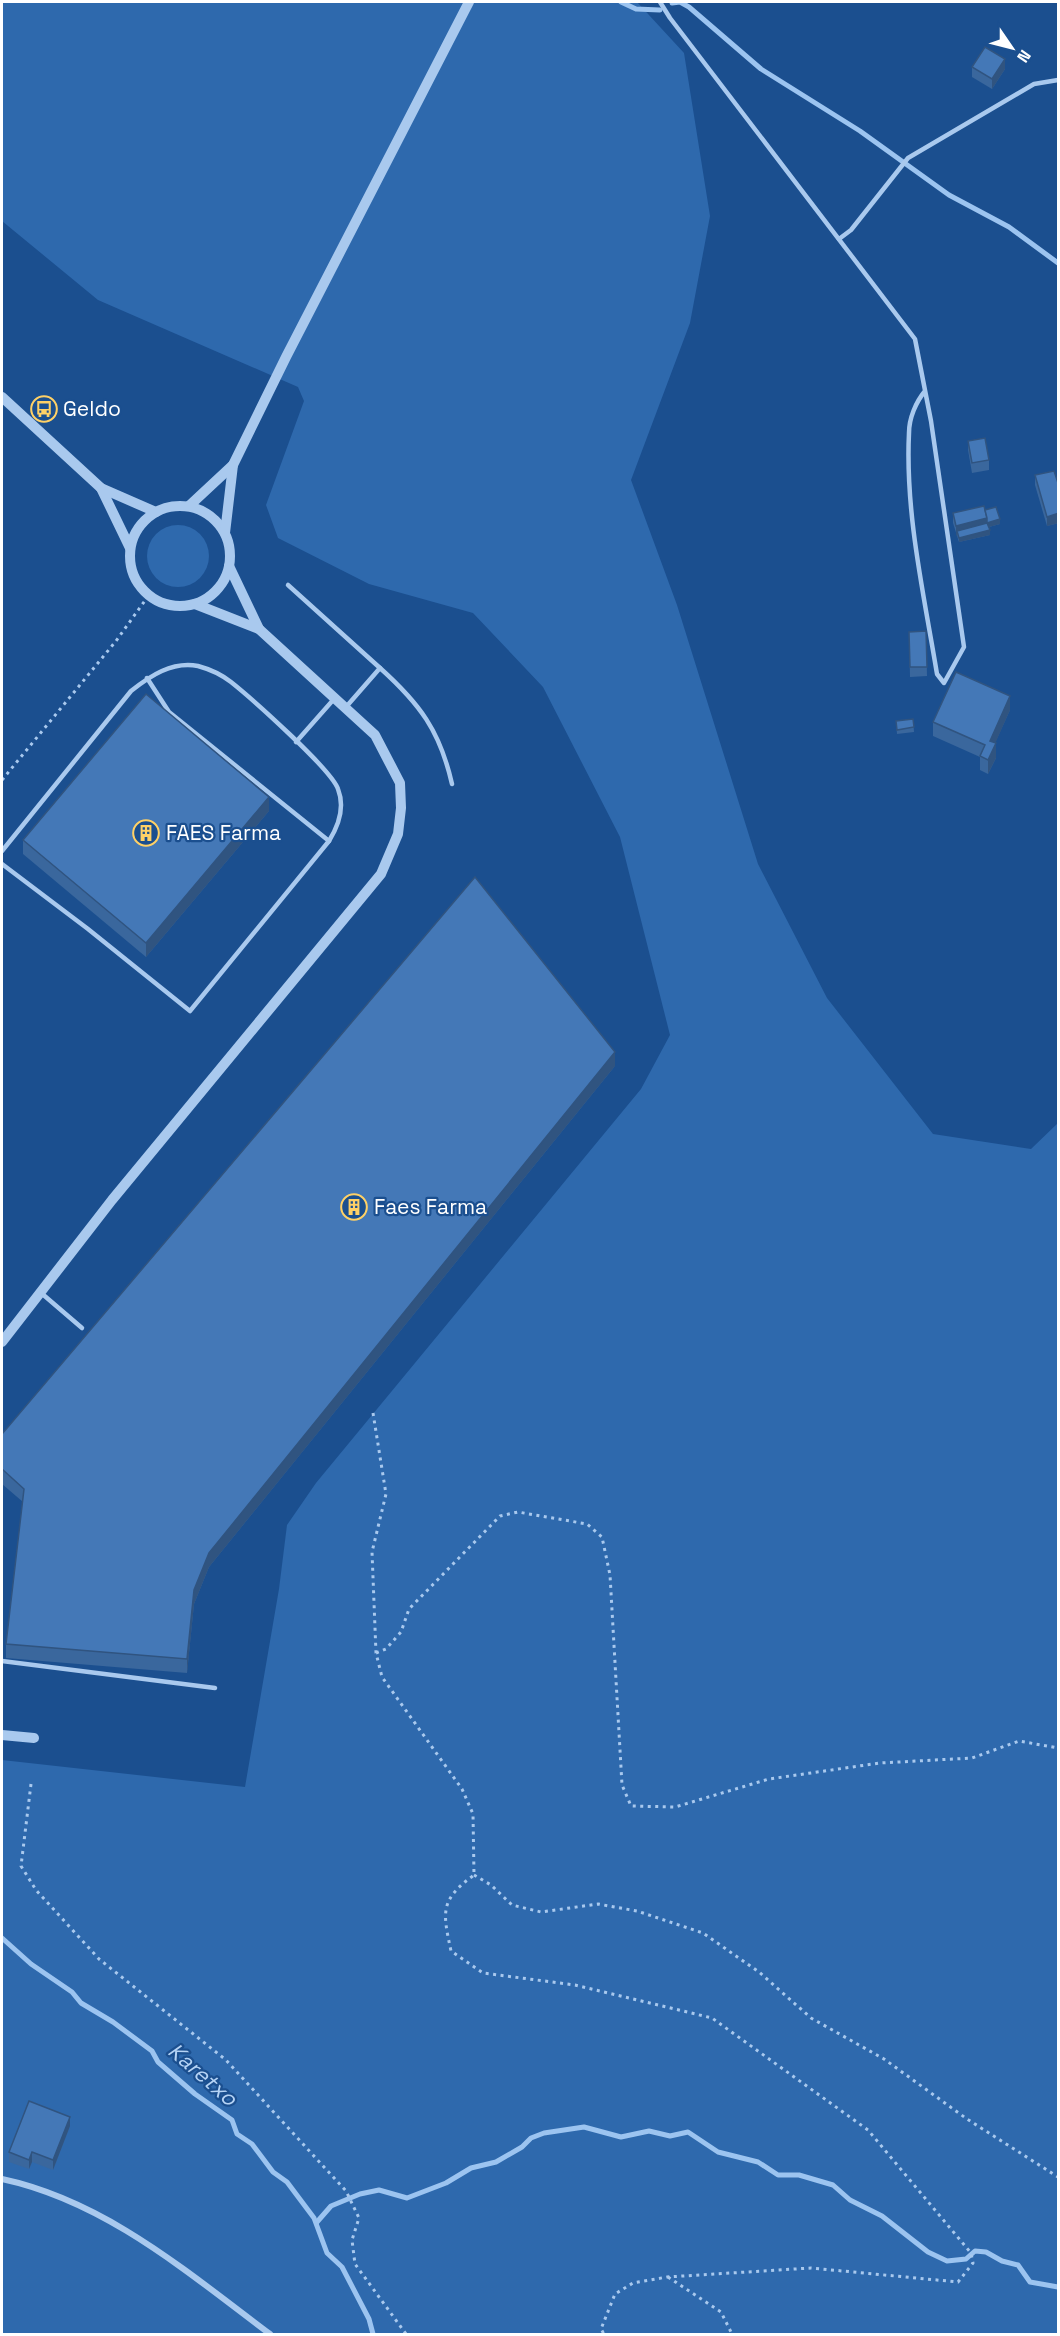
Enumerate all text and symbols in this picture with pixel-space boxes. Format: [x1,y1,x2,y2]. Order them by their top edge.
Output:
north arrow [982,18,1042,78]
text: N [1012,46,1036,67]
bus stop icon: Geldo [29,394,59,424]
place label: Geldo [63,395,121,422]
building icon: FAES Farma [131,818,161,848]
place label: FAES Farma [166,819,281,846]
building icon: Faes Farma [339,1192,369,1222]
place label: Faes Farma [374,1193,487,1220]
water label: Karetxo [163,2036,244,2113]

